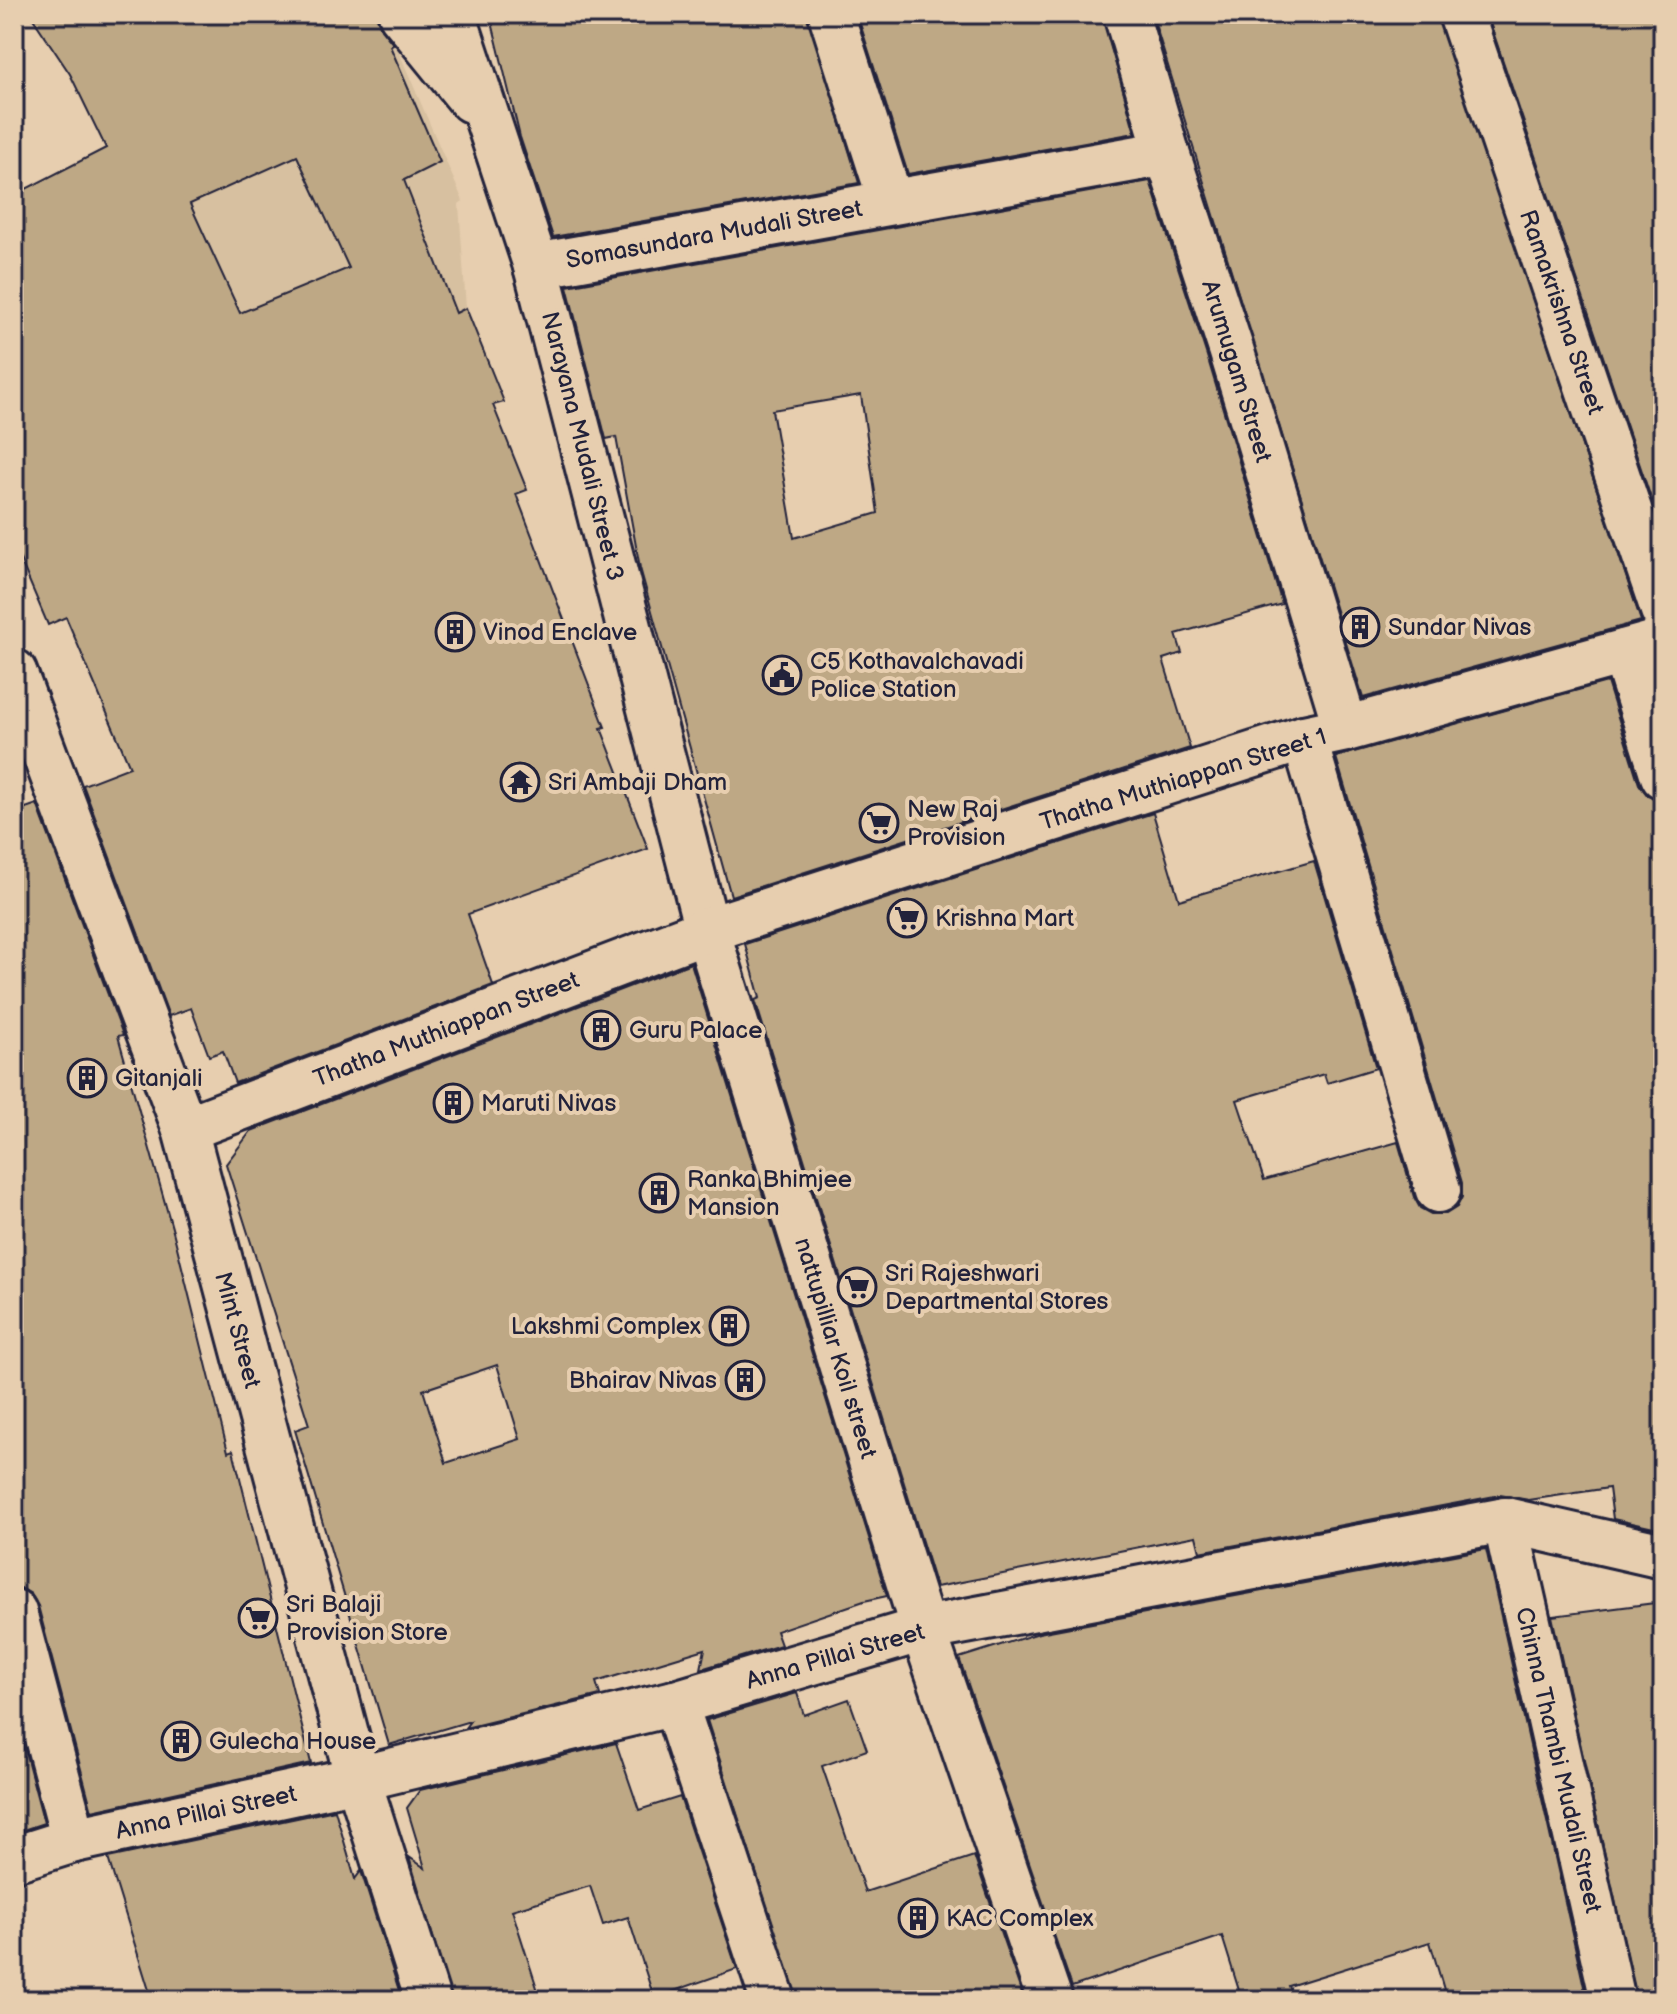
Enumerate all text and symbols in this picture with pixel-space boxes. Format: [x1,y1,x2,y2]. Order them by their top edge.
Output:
street label: Somasundara Mudali Street [564,194,865,275]
street label: Ramakrishna Street [1513,206,1610,419]
street label: Arumugam Street [1195,277,1278,466]
street label: Narayana Mudali Street 3 [535,309,630,584]
building icon: Sundar Nivas [1339,606,1381,648]
building icon: Vinod Enclave [434,611,476,653]
place label: Sundar Nivas [1388,613,1532,642]
place label: Vinod Enclave [483,618,637,647]
place label: C5 Kothavalchavadi Police Station [810,647,1024,704]
public building icon: C5 Kothavalchavadi Police Station [761,654,803,696]
street label: Thatha Muthiappan Street 1 [1036,722,1330,837]
temple icon: Sri Ambaji Dham [499,761,541,803]
place label: Sri Ambaji Dham [548,768,727,797]
place label: New Raj Provision [907,795,1006,852]
supermarket icon: New Raj Provision [858,802,900,844]
supermarket icon: Krishna Mart [886,897,928,939]
place label: Krishna Mart [935,904,1075,933]
street label: Thatha Muthiappan Street [309,965,584,1094]
building icon: Guru Palace [580,1009,622,1051]
place label: Guru Palace [629,1016,762,1045]
building icon: Gitanjali [66,1057,108,1099]
place label: Gitanjali [115,1064,203,1093]
building icon: Maruti Nivas [432,1082,474,1124]
place label: Maruti Nivas [481,1089,616,1118]
place label: Ranka Bhimjee Mansion [687,1165,852,1222]
building icon: Ranka Bhimjee Mansion [638,1172,680,1214]
street label: nattupilliar Koil street [788,1234,883,1463]
place label: Sri Rajeshwari Departmental Stores [885,1259,1109,1316]
supermarket icon: Sri Rajeshwari Departmental Stores [836,1266,878,1308]
street label: Mint Street [208,1269,267,1392]
building icon: Lakshmi Complex [708,1305,750,1347]
place label: Lakshmi Complex [511,1312,701,1341]
building icon: Bhairav Nivas [724,1359,766,1401]
place label: Bhairav Nivas [569,1366,717,1395]
place label: Sri Balaji Provision Store [286,1590,448,1647]
supermarket icon: Sri Balaji Provision Store [237,1597,279,1639]
street label: Chinna Thambi Mudali Street [1509,1604,1608,1916]
street label: Anna Pillai Street [743,1617,928,1696]
building icon: Gulecha House [160,1720,202,1762]
place label: Gulecha House [209,1727,376,1756]
street label: Anna Pillai Street [113,1779,300,1846]
building icon: KAC Complex [897,1897,939,1939]
place label: KAC Complex [946,1904,1094,1933]

